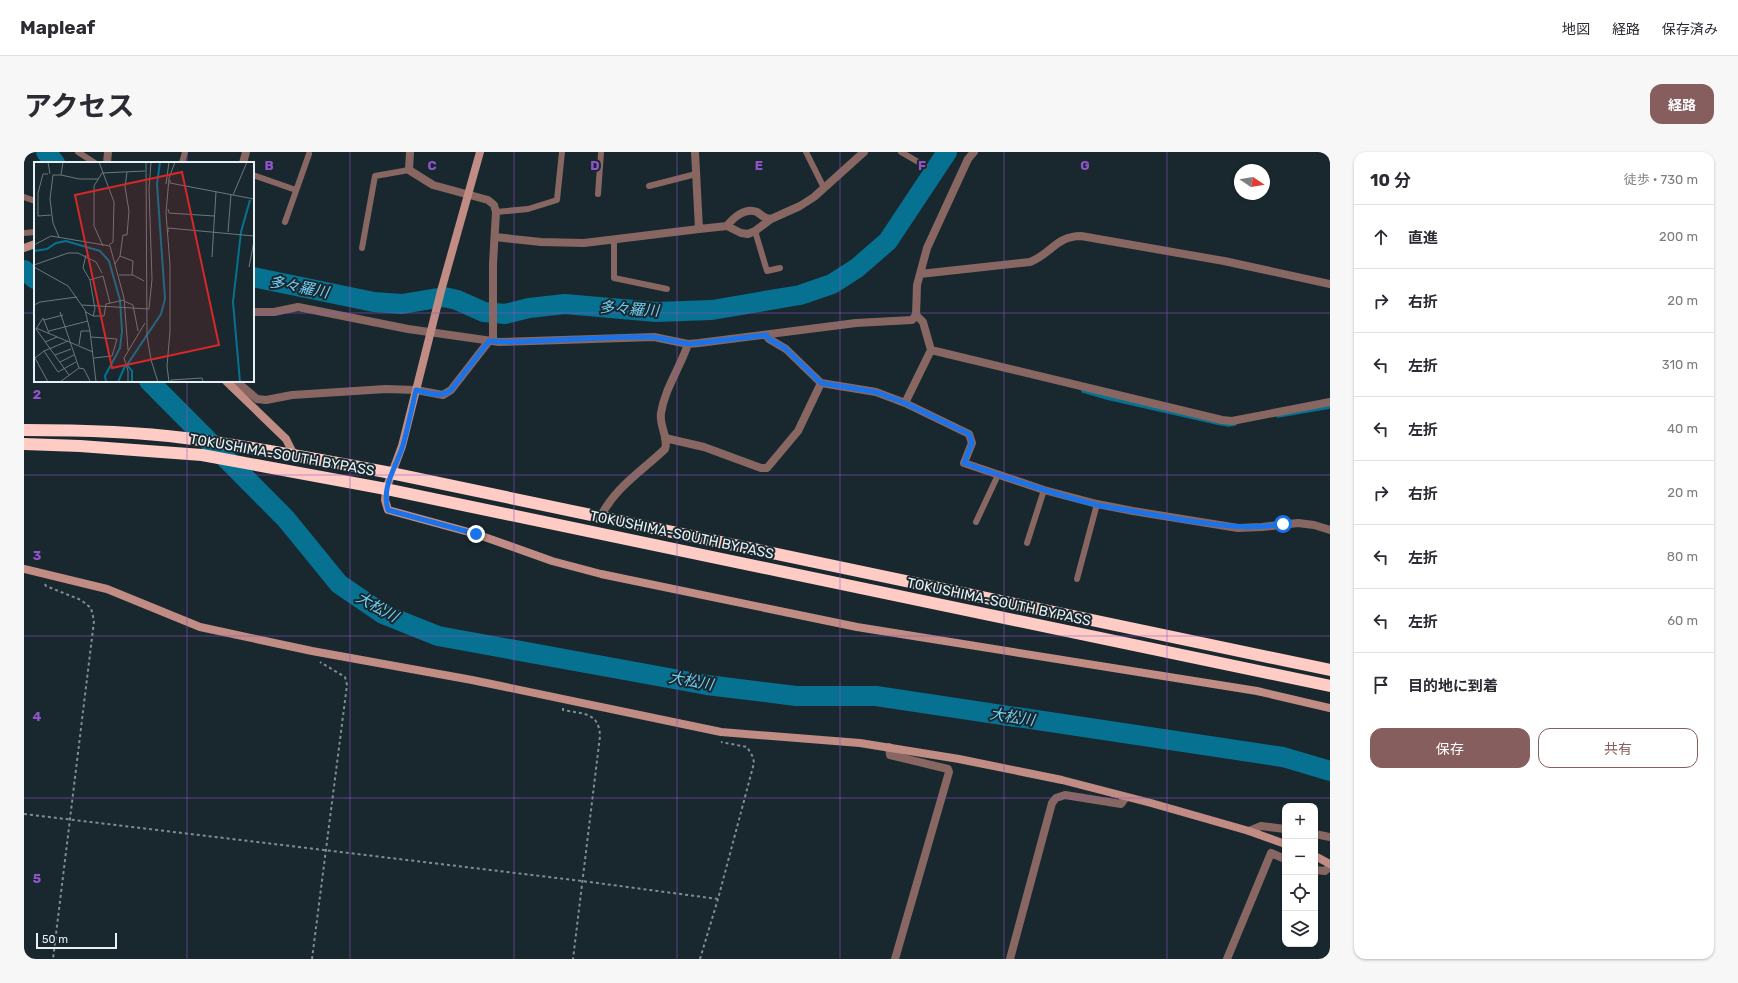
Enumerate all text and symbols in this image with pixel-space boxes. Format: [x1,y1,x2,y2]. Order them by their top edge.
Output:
text: Mapleaf [20,16,95,39]
text: 地図 [1562,21,1590,38]
text: 経路 [1612,21,1640,38]
text: 保存済み [1662,21,1718,38]
button: 経路 [1650,84,1714,124]
text: アクセス [24,90,135,123]
text: B [264,158,274,173]
text: C [427,158,437,173]
text: D [590,158,600,173]
text: E [755,158,763,173]
text: F [918,158,926,173]
text: G [1080,158,1090,173]
inset map [34,162,254,382]
north arrow [1234,164,1270,200]
text: 10 分 [1370,170,1411,190]
text: 徒歩 · 730 m [1624,172,1698,187]
icon: ahead [1370,226,1392,248]
text: 直進 [1408,229,1438,247]
text: 200 m [1659,229,1698,244]
water label: 多々羅川 [268,272,332,302]
icon: right [1370,290,1392,312]
text: 右折 [1408,293,1438,311]
text: 20 m [1667,293,1698,308]
water label: 多々羅川 [598,298,662,320]
icon: left [1370,354,1392,376]
text: 左折 [1408,357,1438,375]
text: 310 m [1662,357,1698,372]
text: 2 [33,387,41,402]
icon: left [1370,418,1392,440]
text: 左折 [1408,421,1438,439]
text: 40 m [1667,421,1698,436]
street label: TOKUSHIMA-SOUTH BYPASS [188,430,376,480]
icon: right [1370,482,1392,504]
text: 右折 [1408,485,1438,503]
text: 20 m [1667,485,1698,500]
street label: TOKUSHIMA-SOUTH BYPASS [589,507,776,563]
route start [1274,515,1292,533]
route end [467,525,485,543]
icon: left [1370,546,1392,568]
text: 3 [33,548,42,563]
text: 左折 [1408,549,1438,567]
text: 80 m [1667,549,1698,564]
street label: TOKUSHIMA-SOUTH BYPASS [906,574,1093,630]
water label: 大松川 [353,588,403,627]
icon: left [1370,610,1392,632]
text: 左折 [1408,613,1438,631]
text: 60 m [1667,613,1698,628]
water label: 大松川 [667,668,717,694]
icon: arrive [1370,674,1392,696]
text: 目的地に到着 [1408,677,1498,695]
water label: 大松川 [988,705,1038,730]
text: 4 [33,709,42,724]
button: 保存 [1370,728,1530,768]
button: 共有 [1538,728,1698,768]
map controls [1282,803,1318,947]
button: + [1282,803,1318,839]
button: − [1282,839,1318,875]
text: 5 [33,871,41,886]
button: locate [1282,875,1318,911]
button: layers [1282,911,1318,947]
scale bar [36,931,117,950]
text: 50 m [42,933,68,946]

